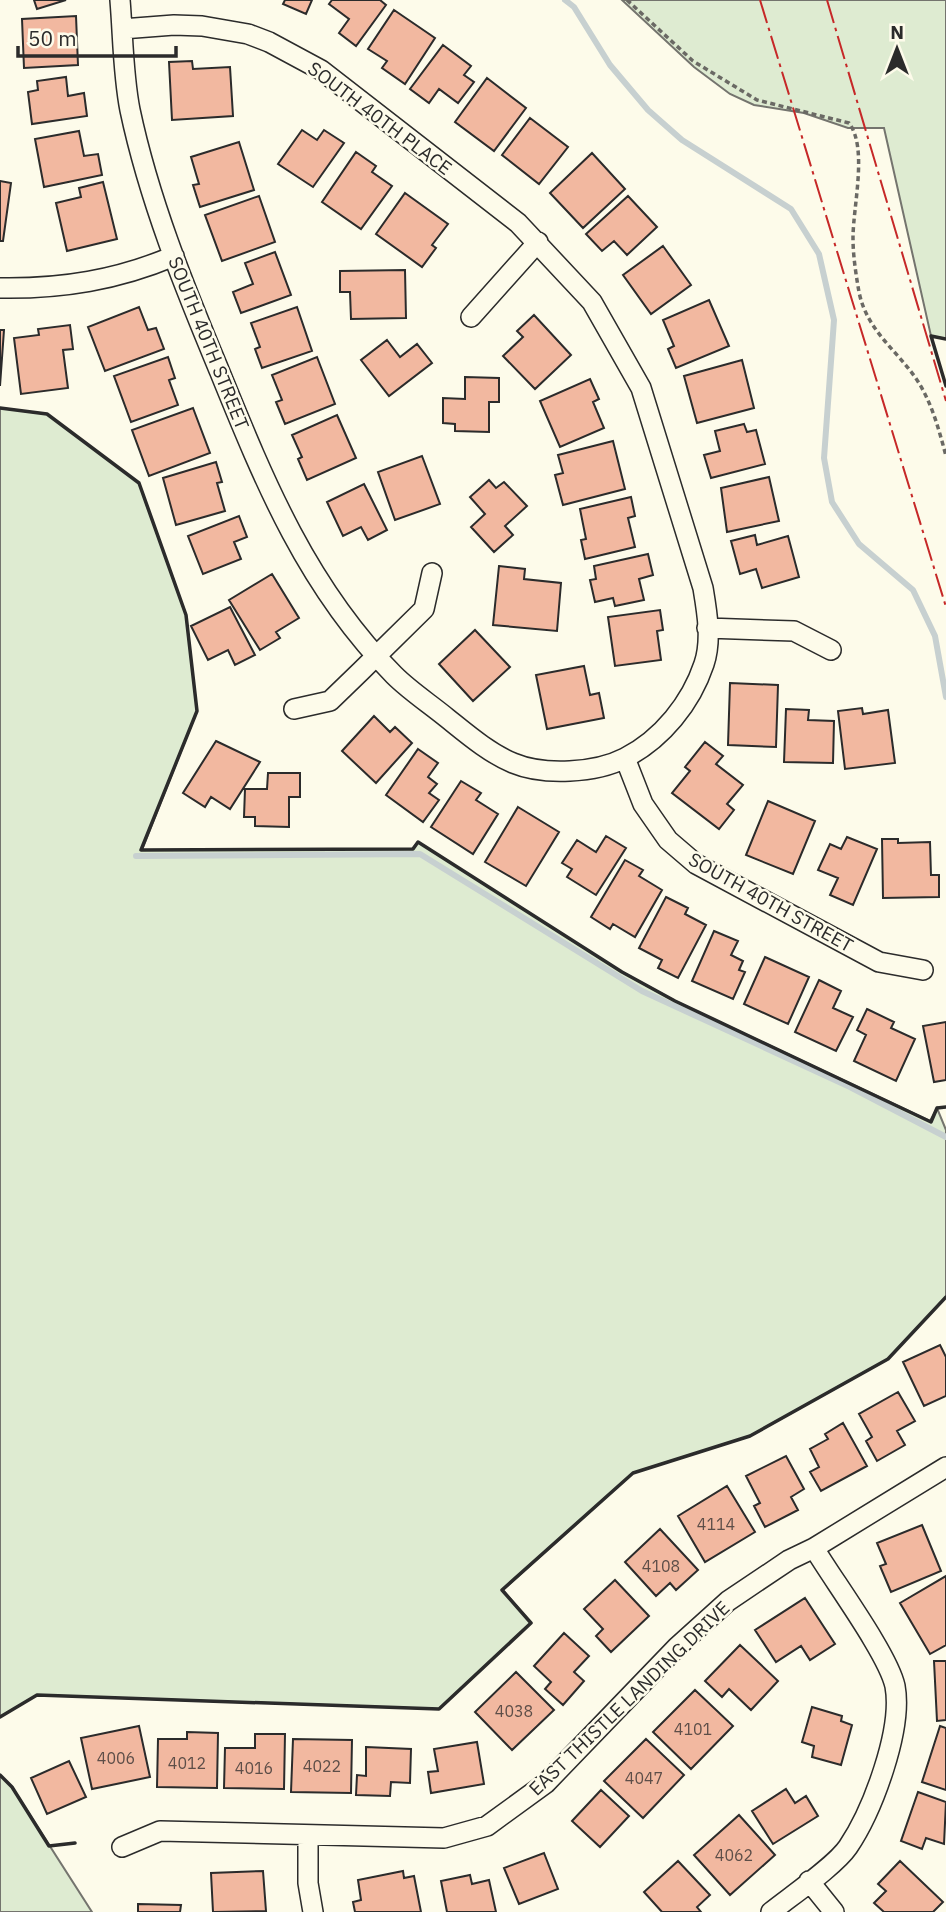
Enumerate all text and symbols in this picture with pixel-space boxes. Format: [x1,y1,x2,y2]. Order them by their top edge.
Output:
scale bar [18,14,175,58]
north arrow [862,14,932,84]
text: N [890,20,904,44]
text: 50 m [28,24,77,52]
street label: SOUTH 40TH PLACE [303,56,457,180]
street label: SOUTH 40TH STREET [163,253,255,433]
street label: SOUTH 40TH STREET [684,847,858,957]
house number: 4114 [697,1514,735,1534]
house number: 4108 [642,1556,680,1576]
street label: EAST THISTLE LANDING DRIVE [523,1596,735,1800]
house number: 4038 [495,1701,533,1721]
house number: 4101 [674,1719,712,1739]
house number: 4006 [97,1748,135,1768]
house number: 4012 [168,1753,206,1773]
house number: 4022 [303,1756,341,1776]
house number: 4016 [235,1758,273,1778]
house number: 4047 [625,1768,663,1788]
house number: 4062 [715,1845,753,1865]

